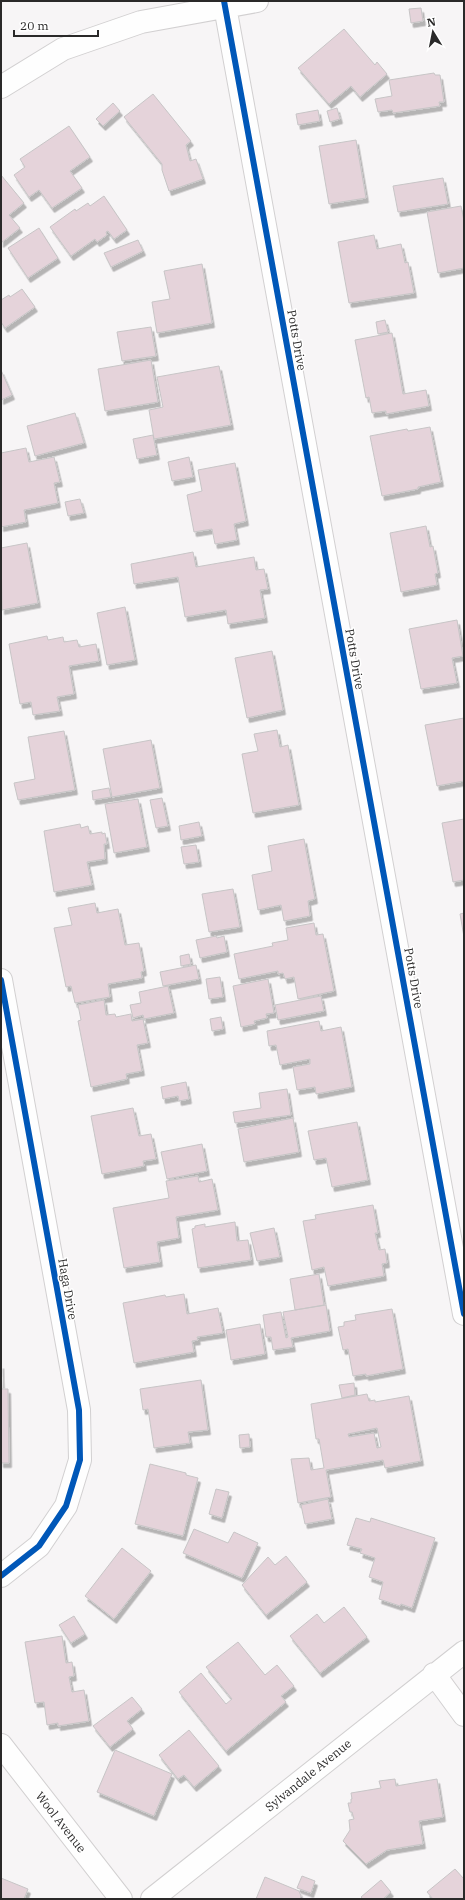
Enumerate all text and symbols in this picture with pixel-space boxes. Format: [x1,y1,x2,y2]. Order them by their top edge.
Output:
scale bar [14,12,98,38]
north arrow [413,12,453,52]
text: N [426,14,437,30]
text: 20 m [20,18,49,33]
street label: Potts Drive [284,309,310,371]
street label: Potts Drive [342,628,368,690]
street label: Potts Drive [401,947,427,1009]
street label: Haga Drive [55,1257,81,1321]
street label: Sylvandale Avenue [262,1736,354,1814]
street label: Wool Avenue [33,1789,89,1855]

